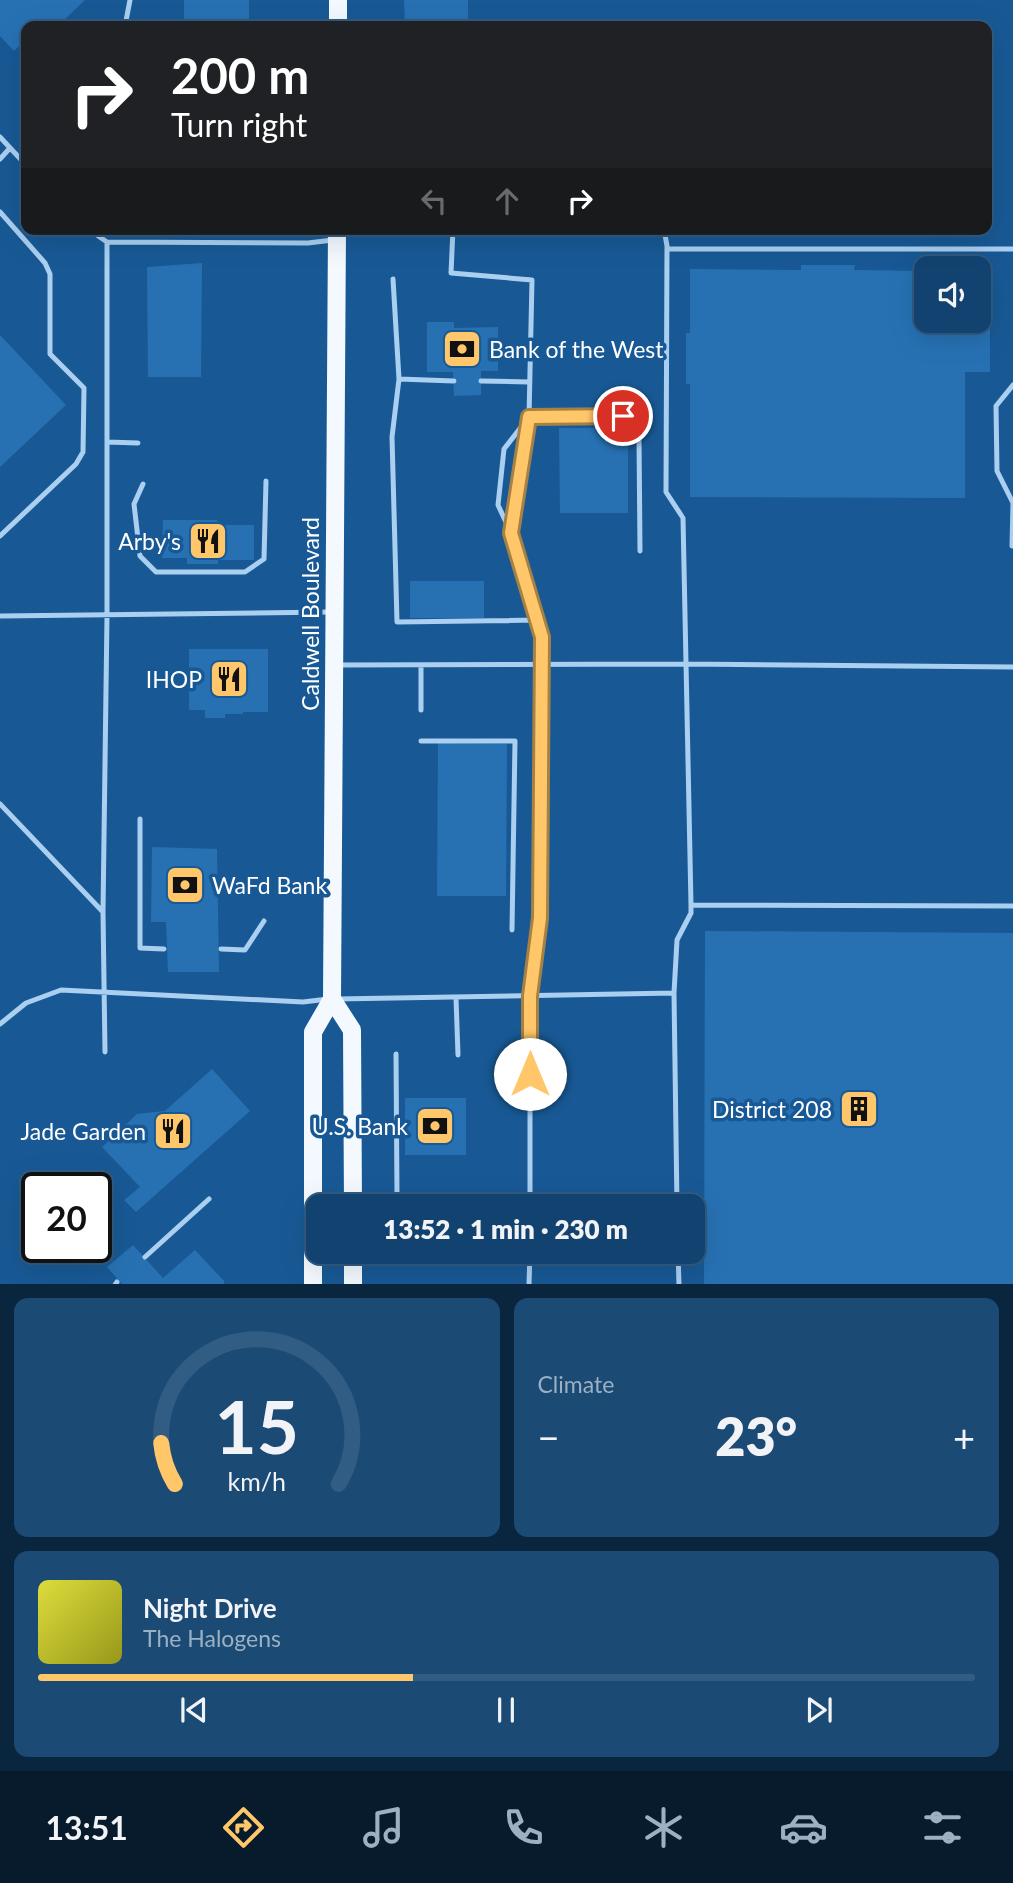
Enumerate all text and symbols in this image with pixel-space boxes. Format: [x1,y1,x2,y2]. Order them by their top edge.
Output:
text: 200 m [171,46,309,104]
icon: right [56,49,147,140]
text: Turn right [171,105,307,144]
icon: left [415,182,453,220]
icon: ahead [488,182,526,220]
icon: right [561,182,599,220]
map controls [914,256,991,333]
button: sound [914,256,991,333]
bank icon: Bank of the West [441,328,483,370]
place label: Bank of the West [489,335,664,363]
pin [593,386,653,446]
icon: arrive [604,397,642,435]
street label: Caldwell Boulevard [296,517,324,711]
restaurant icon: Arby's [187,520,229,562]
place label: Arby's [118,527,181,555]
restaurant icon: IHOP [208,658,250,700]
place label: IHOP [146,665,202,693]
bank icon: WaFd Bank [164,864,206,906]
place label: WaFd Bank [212,871,327,899]
position arrow [493,1037,567,1111]
building icon: District 208 [838,1088,880,1130]
place label: District 208 [712,1095,832,1123]
bank icon: U.S. Bank [414,1105,456,1147]
restaurant icon: Jade Garden [152,1110,194,1152]
place label: U.S. Bank [312,1112,408,1140]
place label: Jade Garden [20,1117,146,1145]
speed limit sign: 20 [21,1172,112,1263]
text: 13:52 · 1 min · 230 m [383,1213,628,1245]
text: Climate [538,1370,614,1398]
text: 15 [215,1382,299,1470]
text: 23° [715,1405,797,1467]
text: − [538,1414,560,1460]
text: + [953,1414,975,1460]
text: km/h [227,1465,286,1495]
text: Night Drive [143,1592,277,1624]
text: The Halogens [143,1624,281,1652]
icon: previous [175,1691,213,1729]
icon: pause [487,1691,525,1729]
icon: next [800,1691,838,1729]
icon: directions [219,1803,268,1852]
icon: music [359,1803,408,1852]
icon: phone [499,1803,548,1852]
icon: climate [639,1803,688,1852]
icon: car [779,1803,828,1852]
icon: filters [918,1803,967,1852]
text: 13:51 [45,1808,128,1847]

